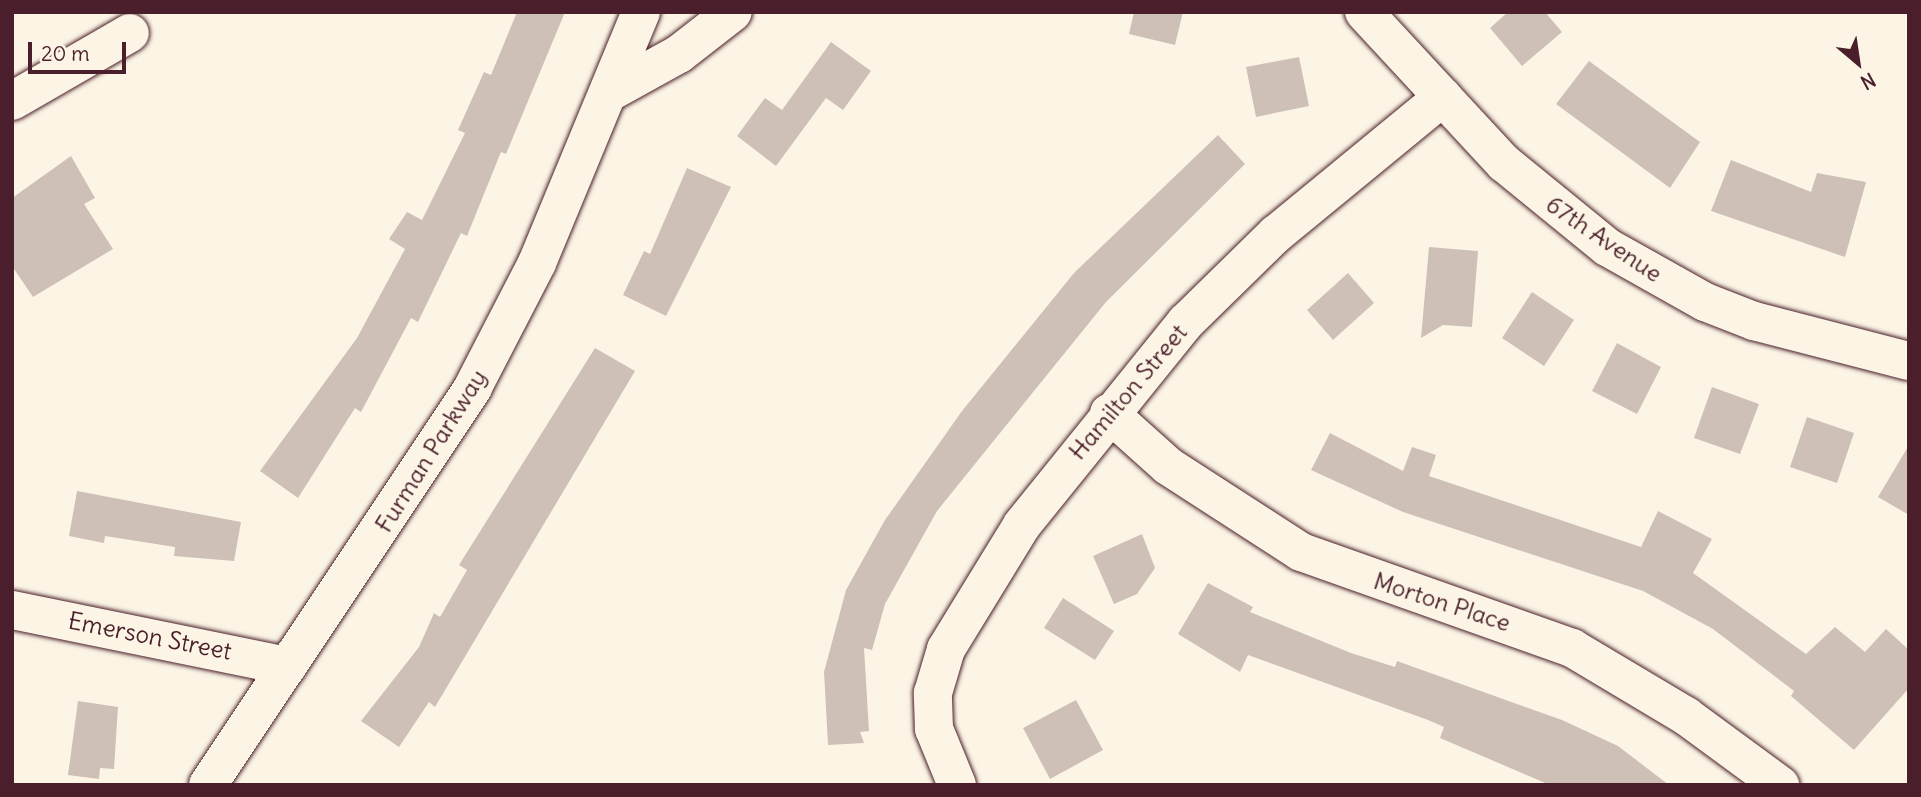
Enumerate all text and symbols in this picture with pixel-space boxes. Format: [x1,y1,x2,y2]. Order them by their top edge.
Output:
scale bar [32,28,130,72]
north arrow [1823,28,1893,98]
text: 20 m [41,40,90,67]
text: N [1857,68,1880,95]
street label: 67th Avenue [1541,190,1667,288]
street label: Hamilton Street [1063,318,1193,466]
street label: Furman Parkway [369,364,493,538]
street label: Morton Place [1370,566,1514,638]
street label: Emerson Street [66,606,234,666]

